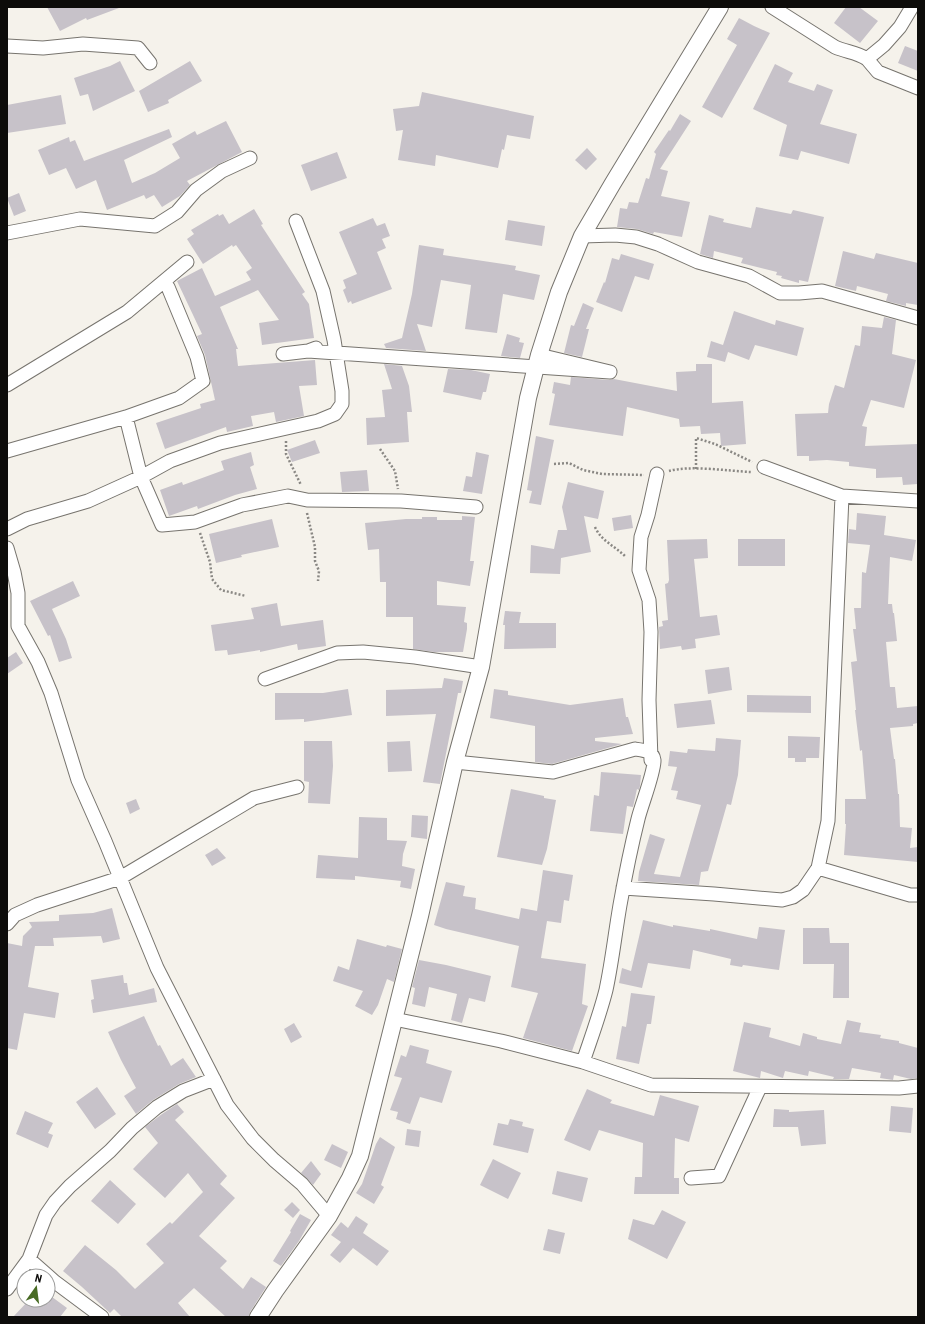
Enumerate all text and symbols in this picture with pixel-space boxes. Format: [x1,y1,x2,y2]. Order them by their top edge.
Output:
north arrow [16,1268,56,1308]
text: N [33,1272,43,1286]

